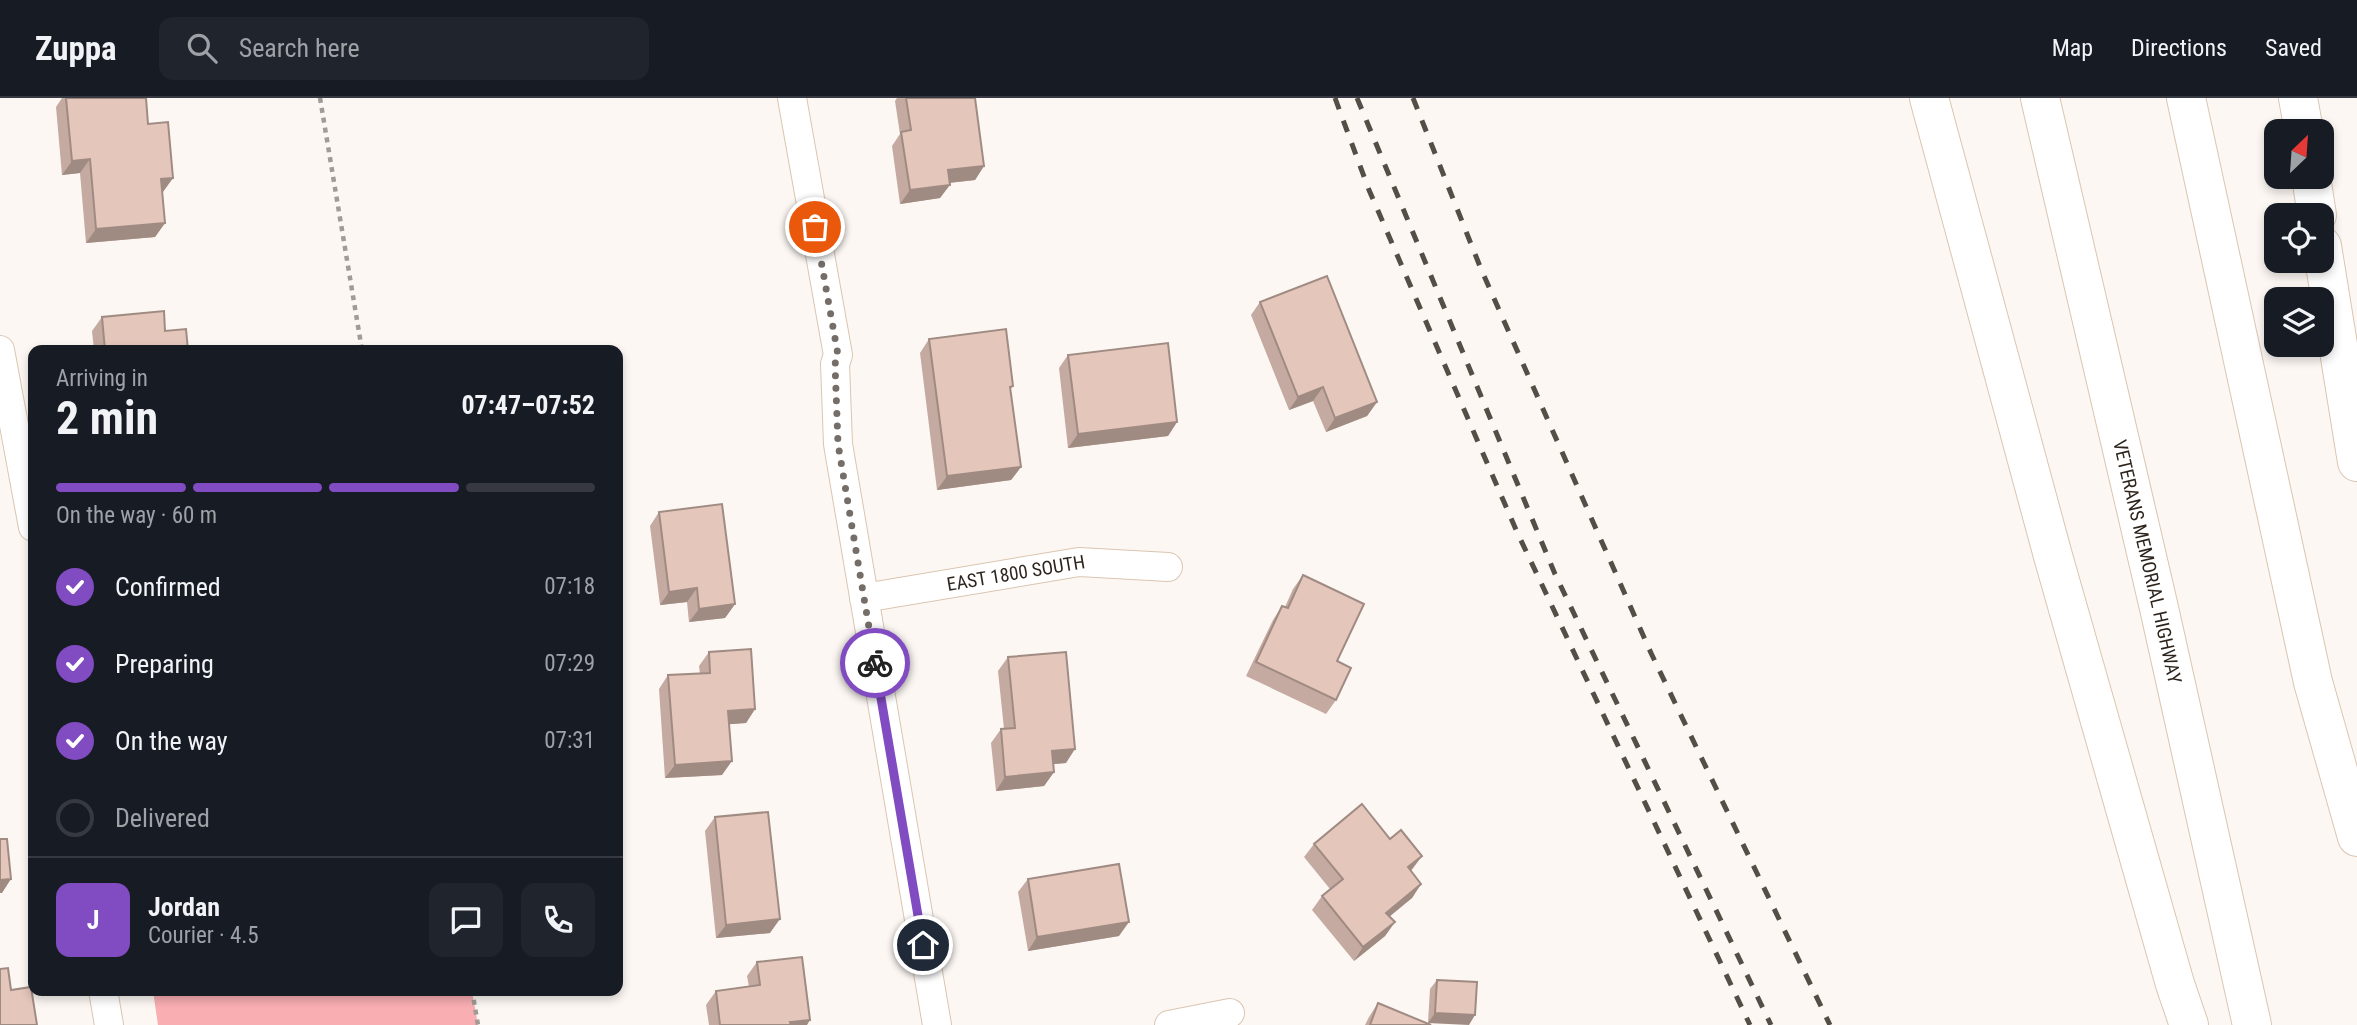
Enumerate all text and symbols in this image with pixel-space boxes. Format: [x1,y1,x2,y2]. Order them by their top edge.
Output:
search box [159,17,649,80]
text: Zuppa [35,29,117,68]
icon: search [183,29,221,67]
text: Search here [239,33,360,63]
text: Map [2052,34,2093,62]
text: Directions [2131,34,2227,62]
text: Saved [2265,34,2322,62]
north arrow [2264,119,2334,189]
map controls [2264,119,2334,357]
pin [785,197,845,257]
button: locate [2264,203,2334,273]
icon: bag [796,208,834,246]
button: layers [2264,287,2334,357]
text: Arriving in [56,365,148,392]
text: 07:47–07:52 [461,390,595,420]
text: 2 min [56,391,158,445]
street label: VETERANS MEMORIAL HIGHWAY [2108,438,2187,686]
text: On the way · 60 m [56,502,217,529]
street label: EAST 1800 SOUTH [945,550,1087,596]
icon: check [56,568,94,606]
text: Confirmed [115,572,221,602]
text: 07:18 [544,573,595,600]
courier [840,628,910,698]
icon: bike [856,644,894,682]
icon: check [56,645,94,683]
text: Preparing [115,649,214,679]
text: 07:29 [544,650,595,677]
icon: check [56,722,94,760]
text: On the way [115,726,228,756]
text: 07:31 [544,727,595,754]
text: Delivered [115,803,210,833]
button: chat [429,883,503,957]
button: phone [521,883,595,957]
text: Jordan [148,892,220,922]
text: J [87,905,99,935]
pin [893,915,953,975]
text: Courier · 4.5 [148,922,259,949]
icon: home [904,926,942,964]

